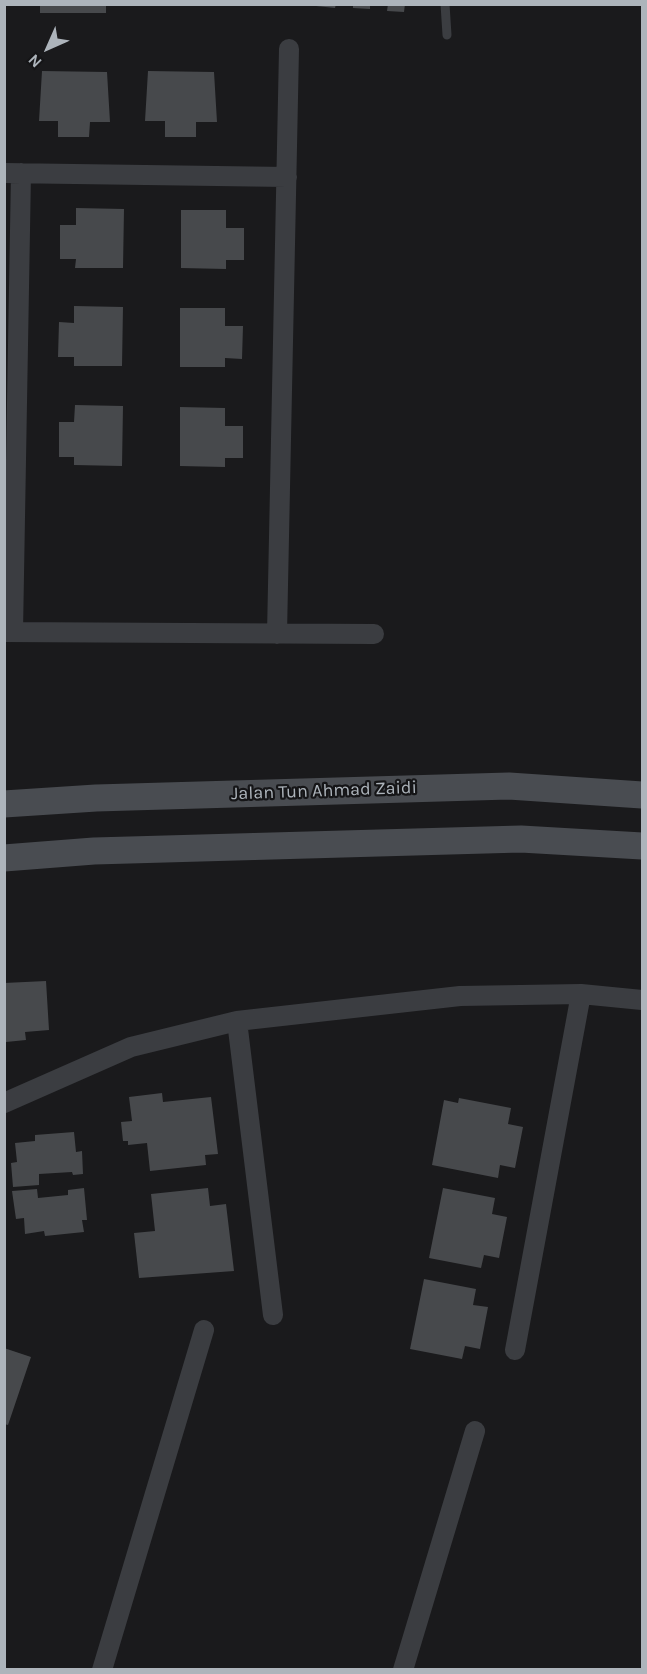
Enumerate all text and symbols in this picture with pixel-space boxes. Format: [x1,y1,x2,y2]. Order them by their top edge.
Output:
north arrow [18,18,78,78]
text: N [24,50,46,72]
street label: Jalan Tun Ahmad Zaidi [231,777,417,805]

